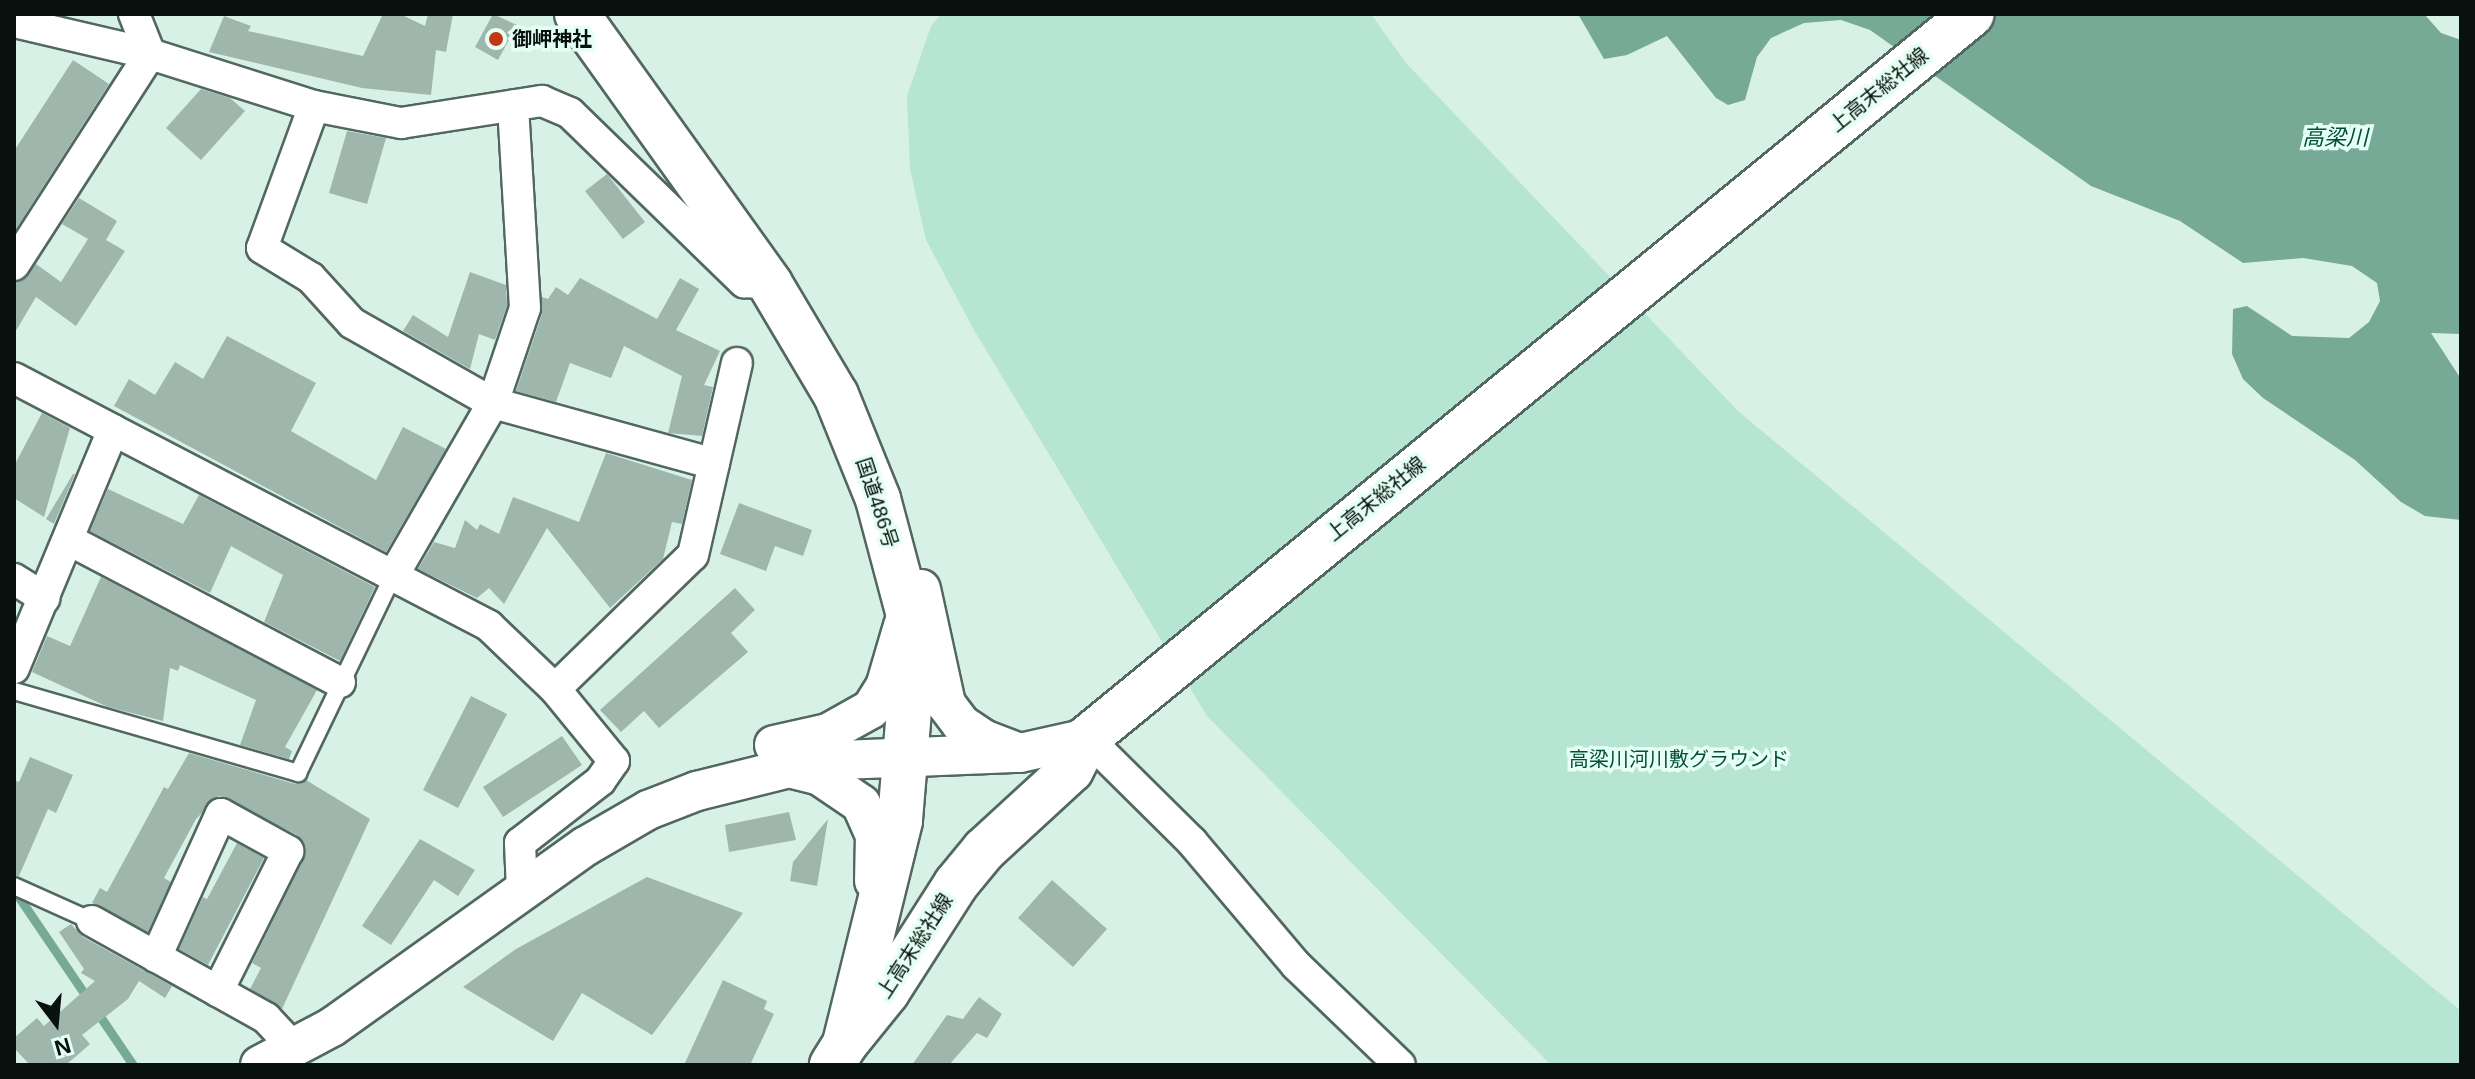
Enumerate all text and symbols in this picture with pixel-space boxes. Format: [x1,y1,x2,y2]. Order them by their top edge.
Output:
place label: 御岬神社 [512,27,592,51]
marker: 御岬神社 [487,30,505,48]
street label: 上高末総社線 [1825,43,1933,137]
water label: 高梁川 [2302,125,2368,151]
street label: 上高末総社線 [1322,452,1430,546]
street label: 国道486号 [851,455,903,551]
park label: 高梁川河川敷グラウンド [1569,747,1789,771]
street label: 上高末総社線 [872,889,958,1003]
north arrow [16,983,96,1063]
text: N [52,1032,74,1061]

